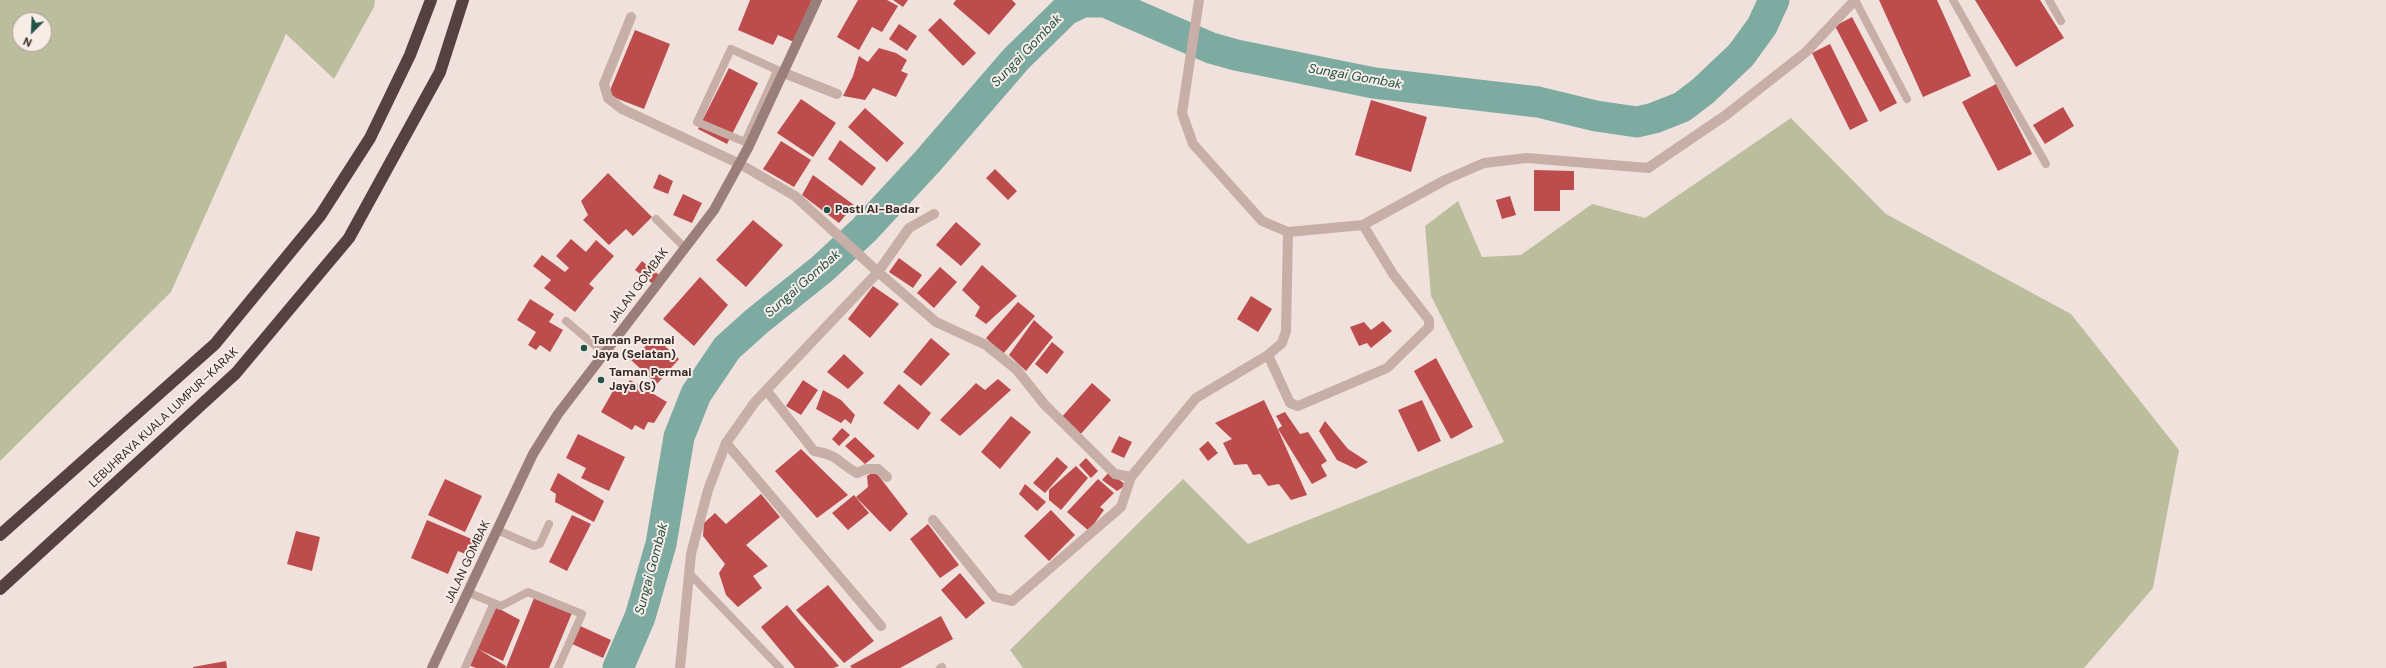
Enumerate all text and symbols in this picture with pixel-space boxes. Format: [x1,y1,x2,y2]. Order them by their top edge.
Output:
north arrow [12,12,52,52]
water label: Sungai Gombak [988,12,1066,90]
text: N [21,34,34,50]
water label: Sungai Gombak [1307,61,1403,93]
place label: Pasti Al-Badar [835,203,920,217]
marker: Pasti Al-Badar [822,205,832,215]
street label: JALAN GOMBAK [606,246,672,326]
water label: Sungai Gombak [762,247,844,321]
place label: Taman Permai Jaya (Selatan) [592,334,676,362]
marker: Taman Permai Jaya (Selatan) [579,343,589,353]
street label: LEBUHRAYA KUALA LUMPUR–KARAK [86,345,242,491]
place label: Taman Permai Jaya (S) [609,366,692,394]
marker: Taman Permai Jaya (S) [596,375,606,385]
street label: JALAN GOMBAK [442,518,494,606]
water label: Sungai Gombak [632,521,672,617]

